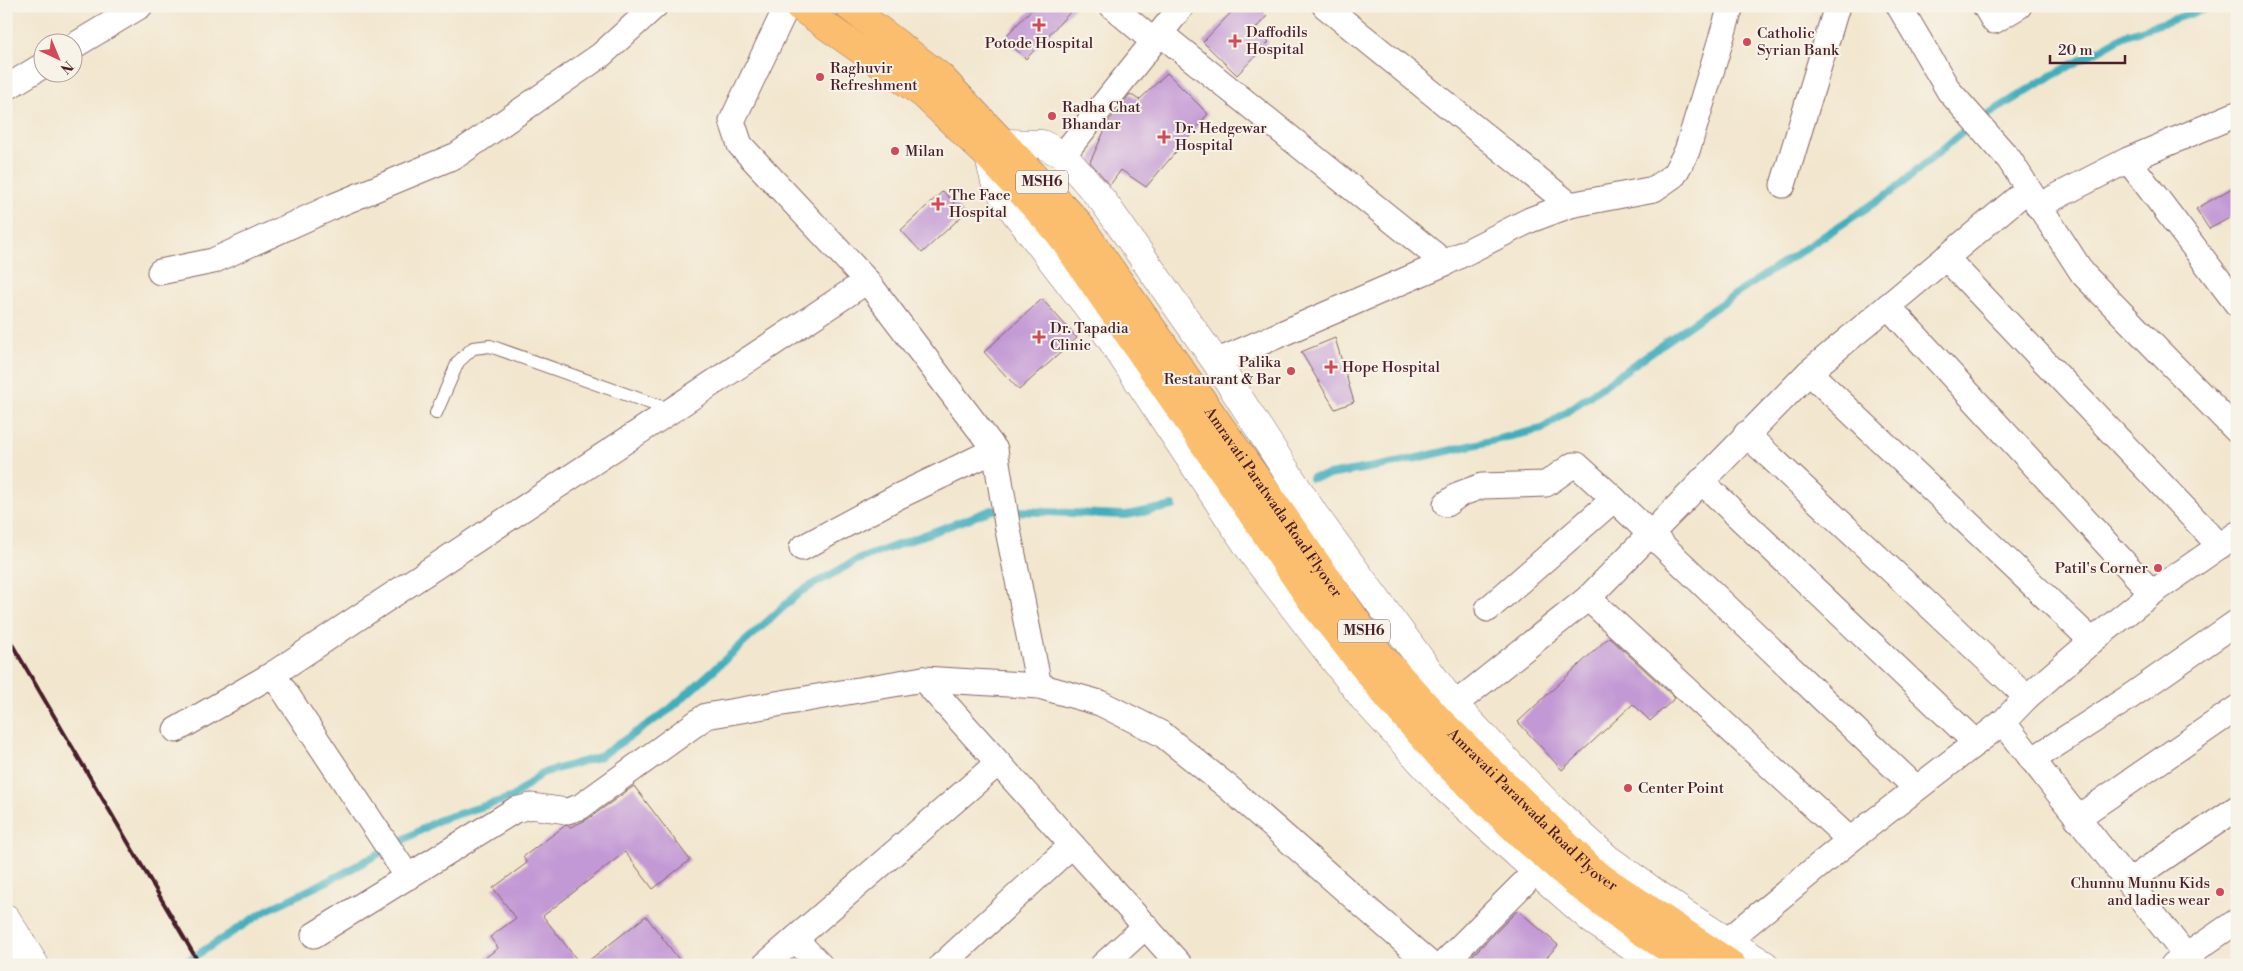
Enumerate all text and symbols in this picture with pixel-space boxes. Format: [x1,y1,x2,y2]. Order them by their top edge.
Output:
marker: Potode Hospital [1032,18,1046,32]
place label: Daffodils Hospital [1246,23,1308,59]
place label: Catholic Syrian Bank [1757,24,1840,60]
north arrow [32,32,82,82]
scale bar [2050,32,2126,64]
place label: Potode Hospital [985,34,1094,53]
marker: Daffodils Hospital [1228,34,1242,48]
marker: Catholic Syrian Bank [1741,36,1753,48]
text: 20 m [2058,41,2093,60]
text: N [56,56,77,77]
place label: Raghuvir Refreshment [830,59,918,95]
marker: Raghuvir Refreshment [814,71,826,83]
place label: Radha Chat Bhandar [1061,98,1141,134]
marker: Radha Chat Bhandar [1046,110,1058,122]
place label: Dr. Hedgewar Hospital [1175,119,1267,155]
marker: Dr. Hedgewar Hospital [1157,130,1171,144]
place label: Milan [905,142,944,161]
marker: Milan [889,145,901,157]
road number: MSH6 [1016,170,1068,193]
place label: The Face Hospital [949,186,1011,222]
marker: The Face Hospital [931,197,945,211]
place label: Dr. Tapadia Clinic [1050,319,1129,355]
marker: Dr. Tapadia Clinic [1032,330,1046,344]
place label: Palika Restaurant & Bar [1164,353,1282,389]
place label: Hope Hospital [1342,358,1440,377]
marker: Hope Hospital [1324,360,1338,374]
marker: Palika Restaurant & Bar [1285,365,1297,377]
street label: Amravati Paratwada Road Flyover [1200,402,1347,601]
place label: Patil's Corner [2055,559,2149,578]
marker: Patil's Corner [2152,562,2164,574]
road number: MSH6 [1338,620,1390,642]
street label: Amravati Paratwada Road Flyover [1443,724,1622,895]
place label: Center Point [1638,779,1725,798]
marker: Center Point [1622,782,1634,794]
place label: Chunnu Munnu Kids and ladies wear [2070,874,2211,910]
marker: Chunnu Munnu Kids and ladies wear [2214,886,2226,898]

